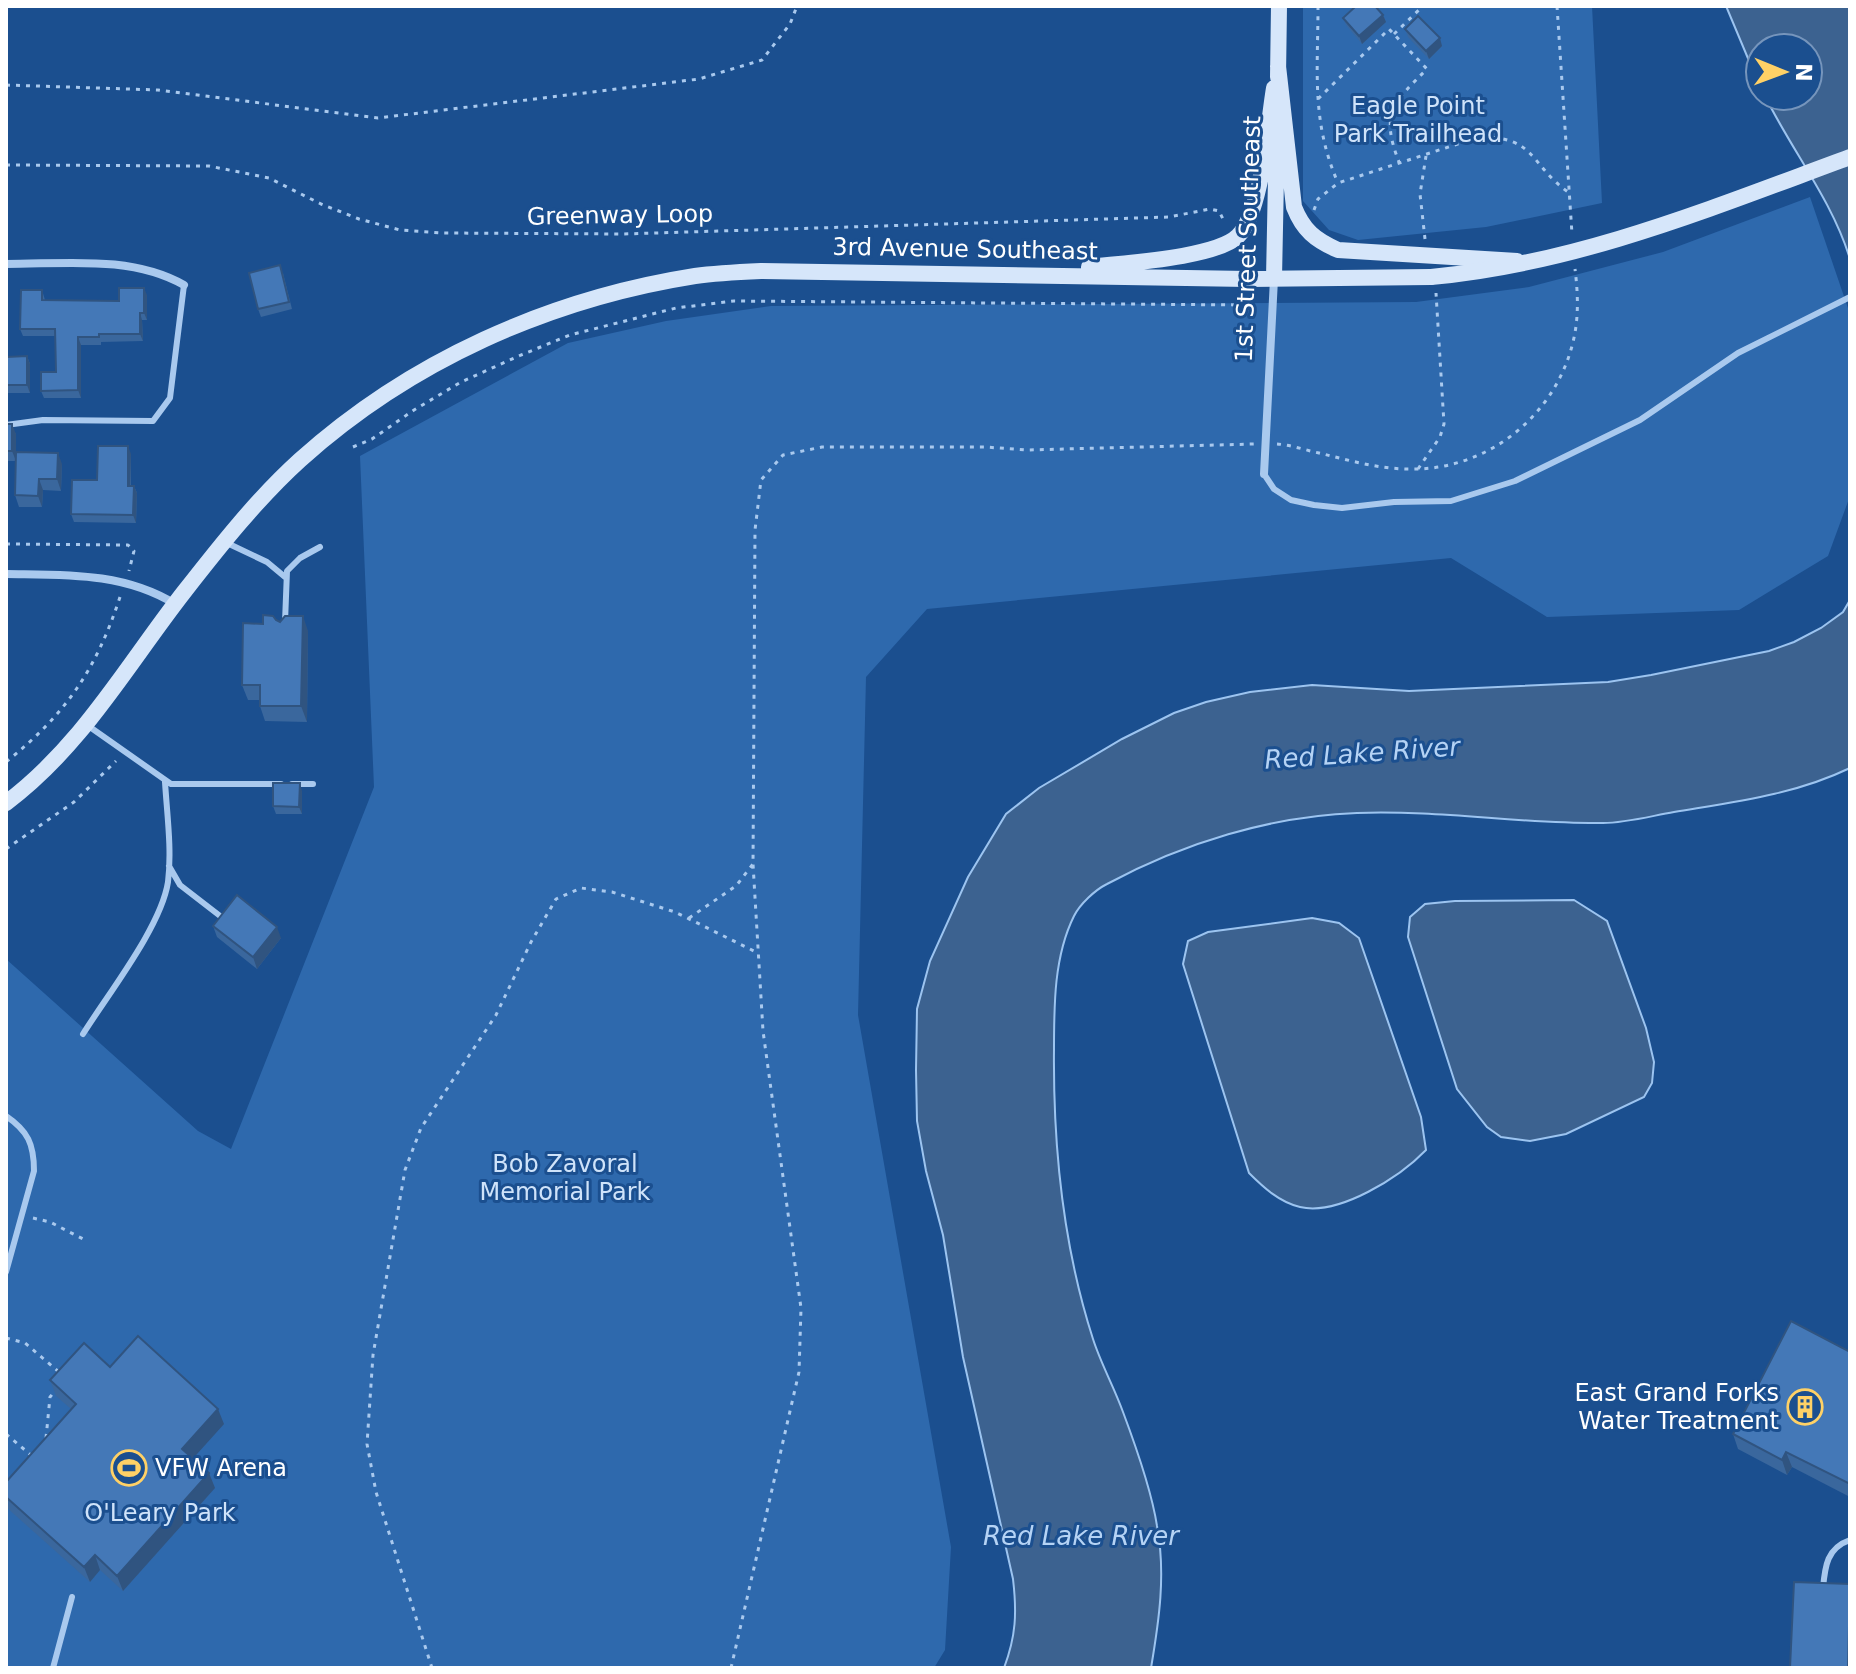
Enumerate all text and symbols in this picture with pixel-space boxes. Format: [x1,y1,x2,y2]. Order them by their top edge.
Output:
north arrow [1744,32,1824,112]
text: N [1791,63,1816,82]
park label: Eagle Point Park Trailhead [1334,92,1502,148]
street label: 1st Street Southeast [1230,115,1266,363]
street label: Greenway Loop [527,199,713,231]
street label: 3rd Avenue Southeast [832,233,1098,265]
water label: Red Lake River [1263,731,1463,775]
park label: Bob Zavoral Memorial Park [480,1150,651,1206]
place label: East Grand Forks Water Treatment [1574,1379,1779,1435]
building icon: East Grand Forks Water Treatment [1786,1388,1824,1426]
sports icon: VFW Arena [110,1449,148,1487]
place label: VFW Arena [155,1454,287,1482]
park label: O'Leary Park [84,1499,236,1527]
water label: Red Lake River [983,1521,1181,1551]

